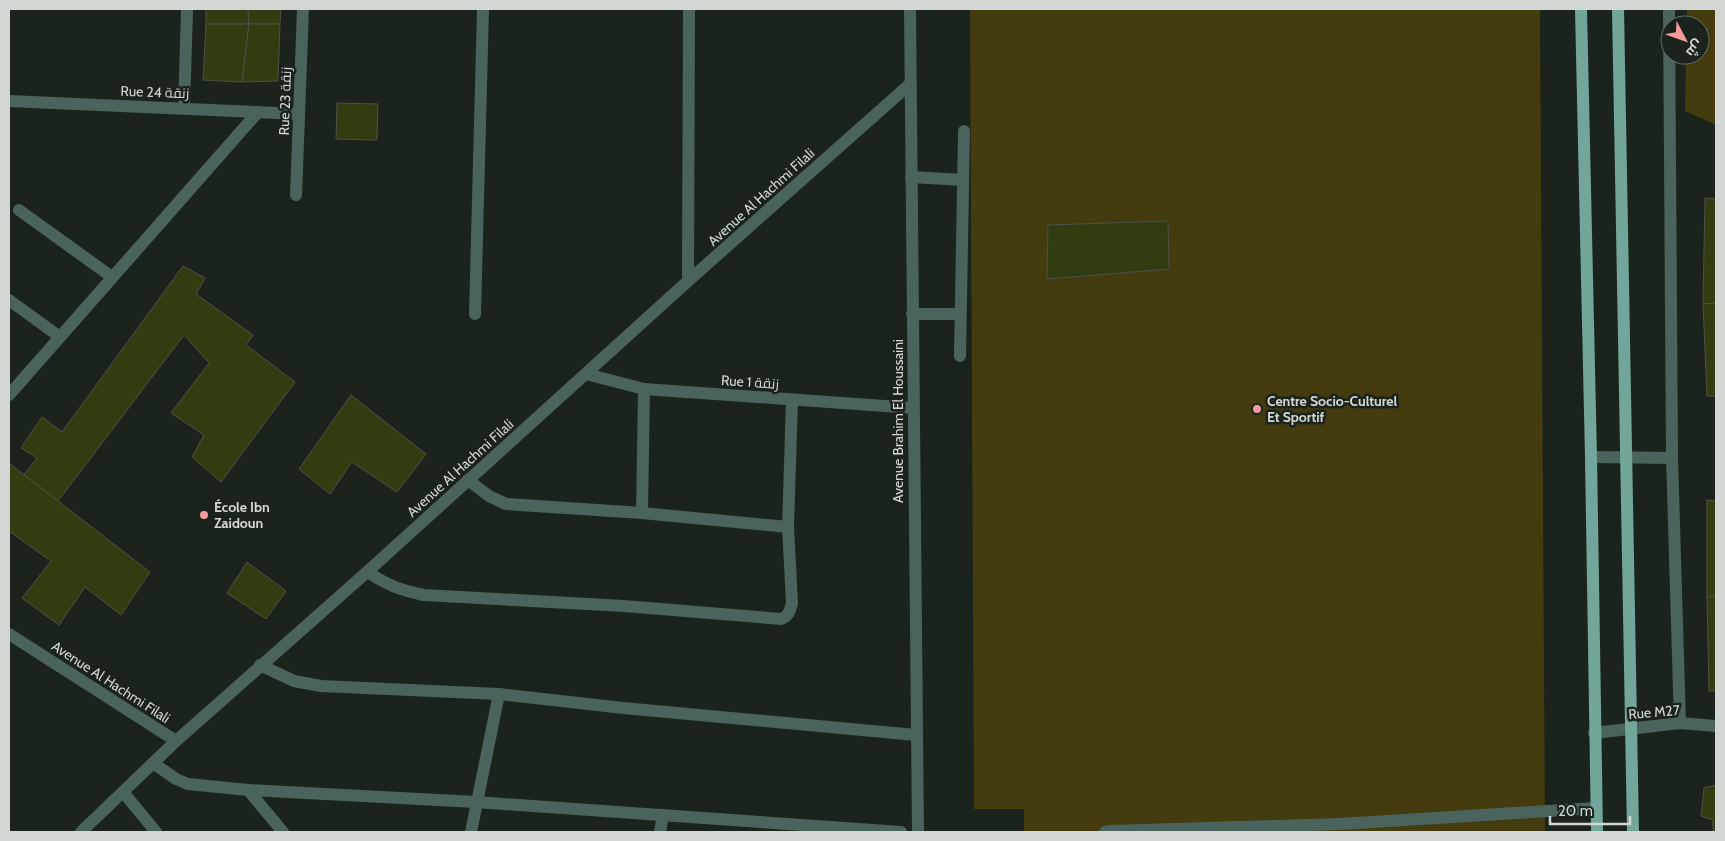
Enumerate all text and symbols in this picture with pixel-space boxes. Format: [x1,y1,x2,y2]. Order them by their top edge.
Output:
north arrow [1660,15,1710,65]
text: ش [1682,36,1707,61]
street label: Rue 23 زنقة [275,66,295,136]
street label: Rue 24 زنقة [120,82,190,102]
street label: Avenue Al Hachmi Filali [704,144,818,250]
street label: Avenue Brahim El Houssaini [889,339,907,503]
street label: Rue 1 زنقة [720,371,780,393]
place label: Centre Socio-Culturel Et Sportif [1267,392,1398,426]
marker: Centre Socio-Culturel Et Sportif [1251,403,1263,415]
street label: Avenue Al Hachmi Filali [403,415,517,521]
place label: École Ibn Zaidoun [214,498,270,532]
marker: École Ibn Zaidoun [198,509,210,521]
street label: Avenue Al Hachmi Filali [48,637,174,727]
street label: Rue M27 [1627,701,1681,723]
scale bar [1550,794,1630,826]
text: 20 m [1558,802,1593,820]

